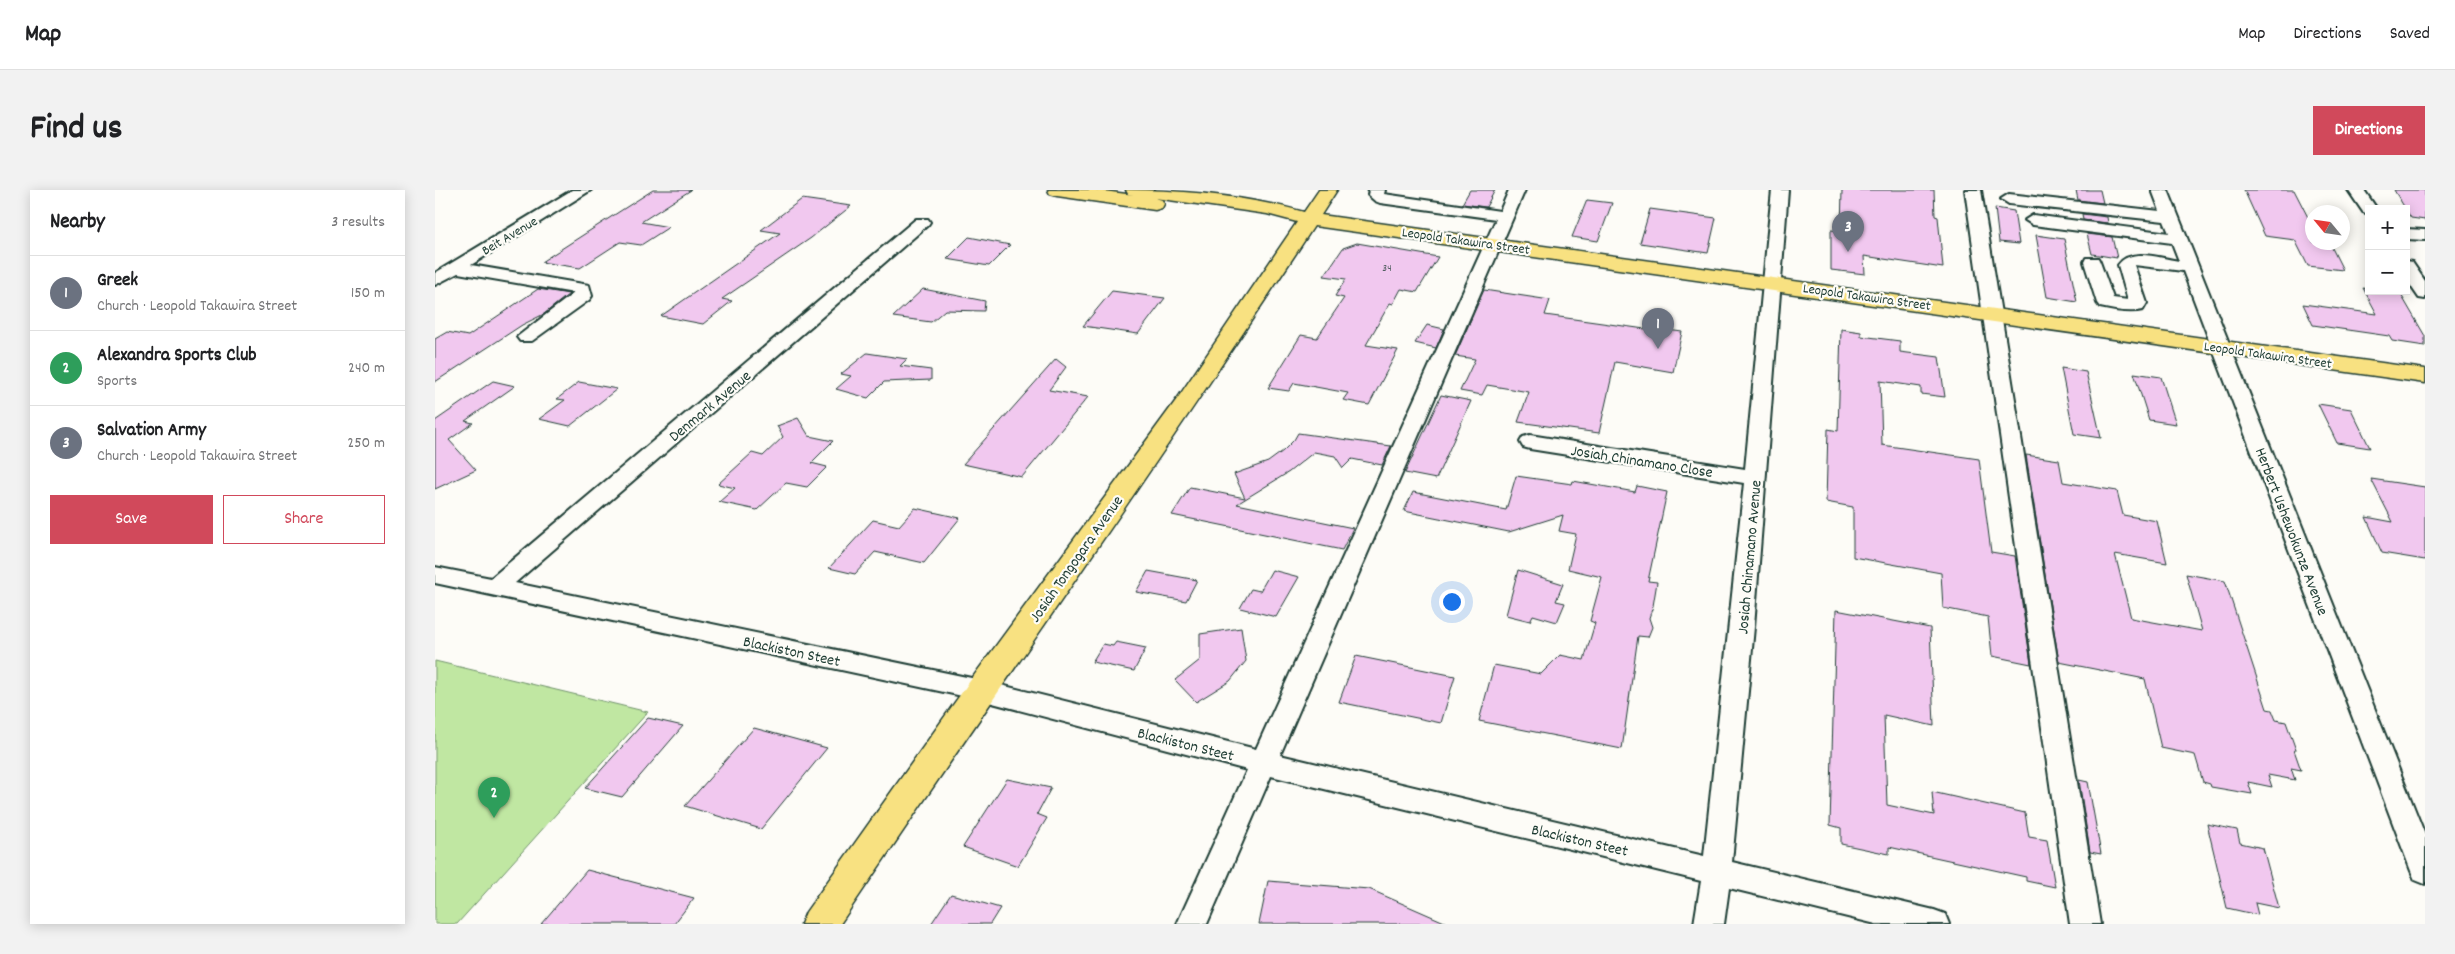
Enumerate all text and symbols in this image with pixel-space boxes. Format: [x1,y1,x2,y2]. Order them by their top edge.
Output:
text: Map [25,18,61,52]
text: Map [2238,22,2265,47]
text: Directions [2293,22,2362,47]
text: Saved [2390,22,2430,47]
text: Find us [30,105,122,155]
button: Directions [2313,106,2425,155]
north arrow [2305,205,2350,250]
map controls [2365,205,2410,295]
button: + [2365,205,2410,250]
text: Nearby [50,208,105,238]
text: 3 results [331,211,385,234]
pin: 3 [1832,211,1864,252]
street label: Beit Avenue [478,212,542,261]
street label: Leopold Takawira Street [1400,223,1531,261]
button: − [2365,250,2410,295]
house number: 34 [1382,261,1392,277]
text: Greek [97,268,138,295]
street label: Leopold Takawira Street [1801,279,1932,317]
text: 1 [64,282,68,305]
text: 150 m [351,282,385,305]
text: Church · Leopold Takawira Street [97,295,297,318]
pin: 1 [1642,308,1674,349]
street label: Leopold Takawira Street [2202,337,2333,375]
text: Alexandra Sports Club [97,343,257,370]
text: 2 [63,357,70,380]
text: 240 m [348,357,385,380]
street label: Denmark Avenue [664,366,757,448]
text: Sports [97,370,137,393]
text: Salvation Army [97,418,206,445]
text: 3 [62,432,70,455]
text: 250 m [347,432,385,455]
street label: Josiah Chinamano Close [1569,440,1714,485]
text: Church · Leopold Takawira Street [97,445,297,468]
street label: Herbert Ushewokunze Avenue [2248,445,2333,619]
street label: Josiah Chinamano Avenue [1732,479,1769,635]
street label: Josiah Tongogara Avenue [1025,491,1130,628]
button: Save [50,495,213,544]
button: Share [223,495,385,544]
your location [1439,589,1465,615]
street label: Blackiston Steet [741,631,842,674]
street label: Blackiston Steet [1135,722,1236,769]
pin: 2 [478,777,510,818]
street label: Blackiston Steet [1529,819,1630,864]

